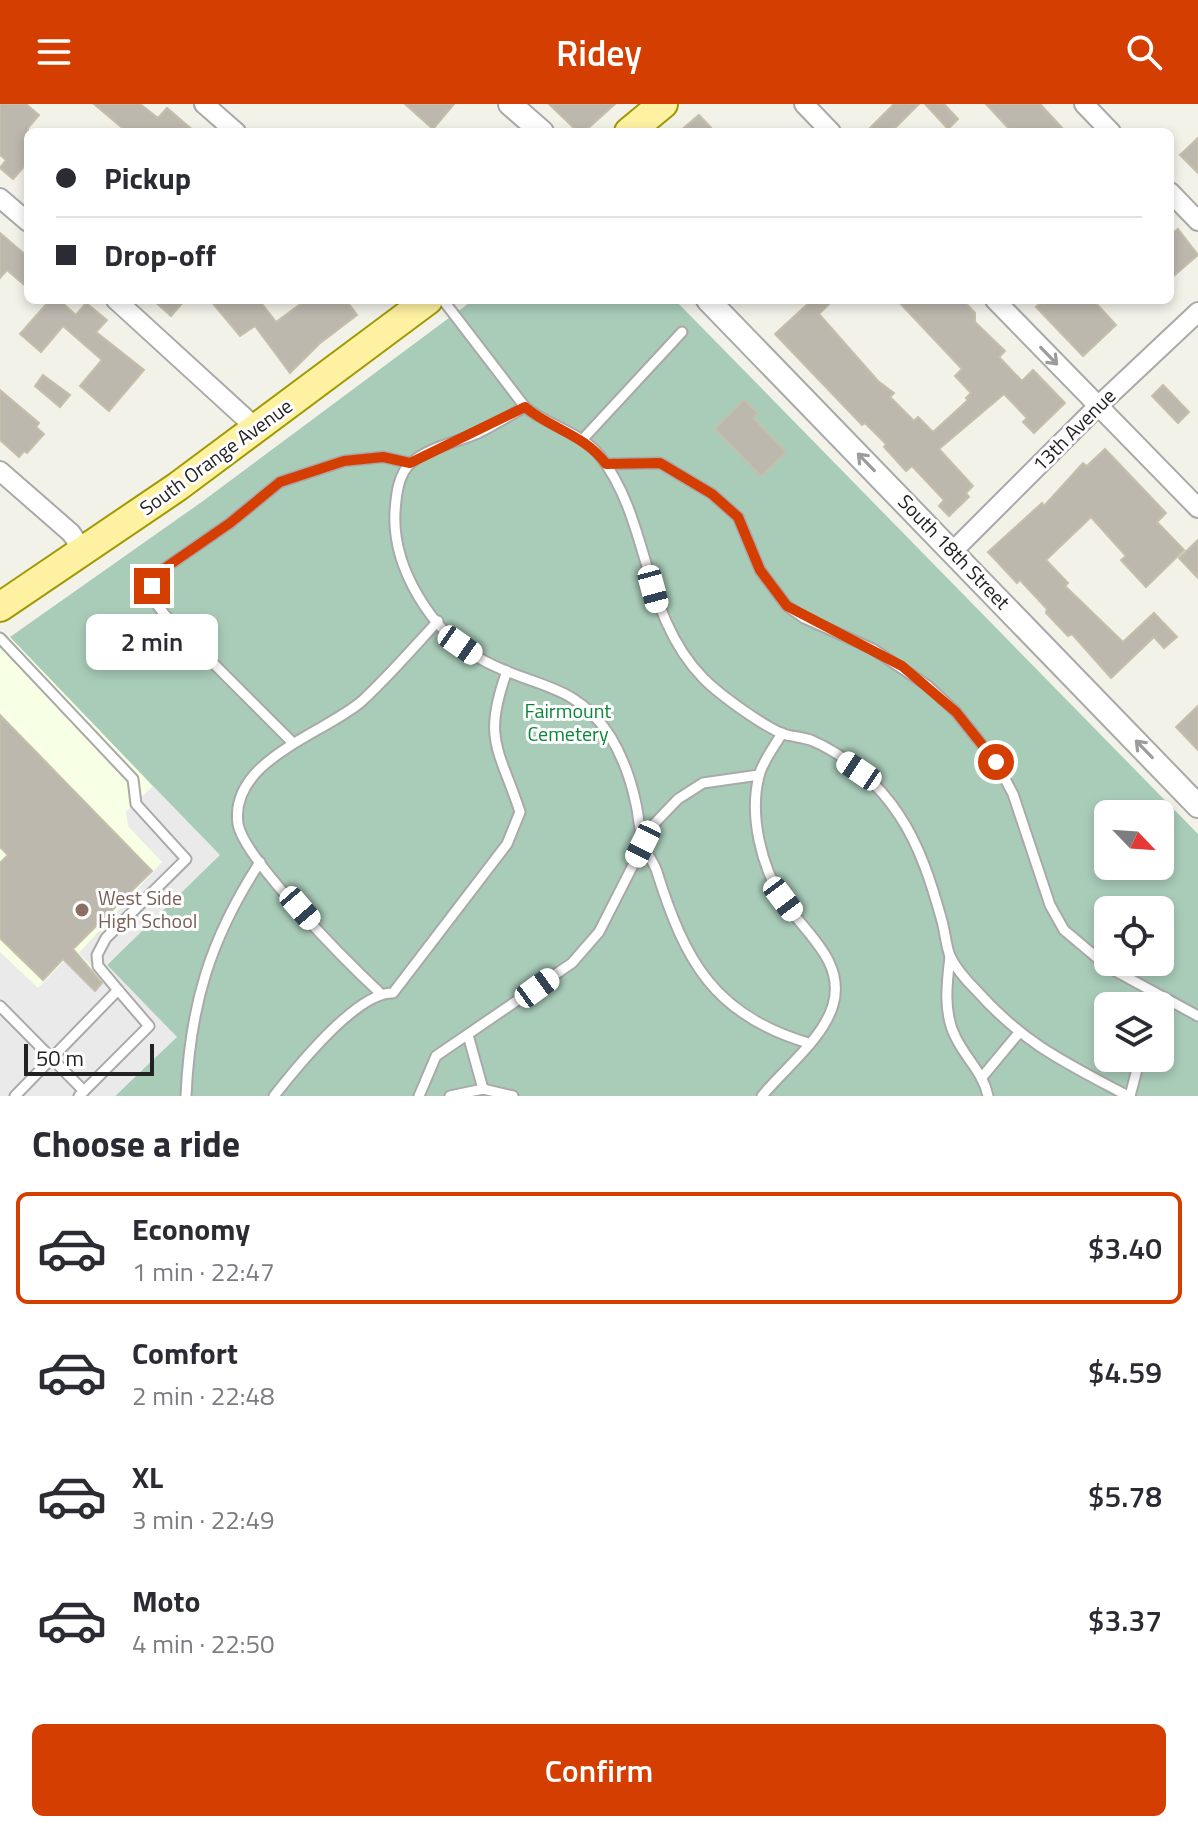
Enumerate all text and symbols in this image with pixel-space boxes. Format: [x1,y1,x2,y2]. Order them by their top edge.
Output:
text: Ridey [556,25,642,80]
icon: menu [32,30,76,74]
icon: search [1122,30,1166,74]
text: Pickup [104,155,191,201]
text: Drop-off [104,232,216,278]
one-way arrow [1039,346,1058,365]
street label: 13th Avenue [1025,381,1122,478]
street label: South Orange Avenue [133,390,299,523]
one-way arrow [857,453,876,472]
street label: South 18th Street [891,487,1018,616]
car [635,563,671,615]
route end [134,568,170,604]
callout: 2 min [86,614,218,670]
car [433,621,487,669]
text: 2 min [121,622,183,661]
park label: Fairmount Cemetery [525,695,611,749]
one-way arrow [1135,740,1154,760]
route start [978,744,1014,780]
car [832,748,886,794]
north arrow [1094,800,1174,880]
map controls [1094,800,1174,1072]
car [622,817,664,871]
car [759,873,807,925]
place label: West Side High School [98,882,197,936]
car [275,882,325,934]
button: locate [1094,896,1174,976]
marker: West Side High School [73,901,91,919]
car [511,964,563,1012]
button: layers [1094,992,1174,1072]
scale bar [24,1040,154,1076]
text: 50 m [36,1041,84,1075]
text: Choose a ride [32,1116,240,1171]
text: Economy [132,1206,250,1252]
icon: car [36,1212,108,1284]
text: $3.40 [1088,1225,1162,1271]
text: 1 min · 22:47 [132,1252,275,1291]
text: Comfort [132,1330,238,1376]
icon: car [36,1336,108,1408]
text: $4.59 [1088,1349,1162,1395]
text: 2 min · 22:48 [132,1376,275,1415]
text: XL [132,1454,163,1500]
icon: car [36,1460,108,1532]
text: $5.78 [1088,1473,1162,1519]
text: 3 min · 22:49 [132,1500,275,1539]
text: Moto [132,1578,200,1624]
icon: car [36,1584,108,1656]
text: $3.37 [1088,1597,1162,1643]
text: 4 min · 22:50 [132,1624,275,1663]
button: Confirm [32,1724,1166,1816]

